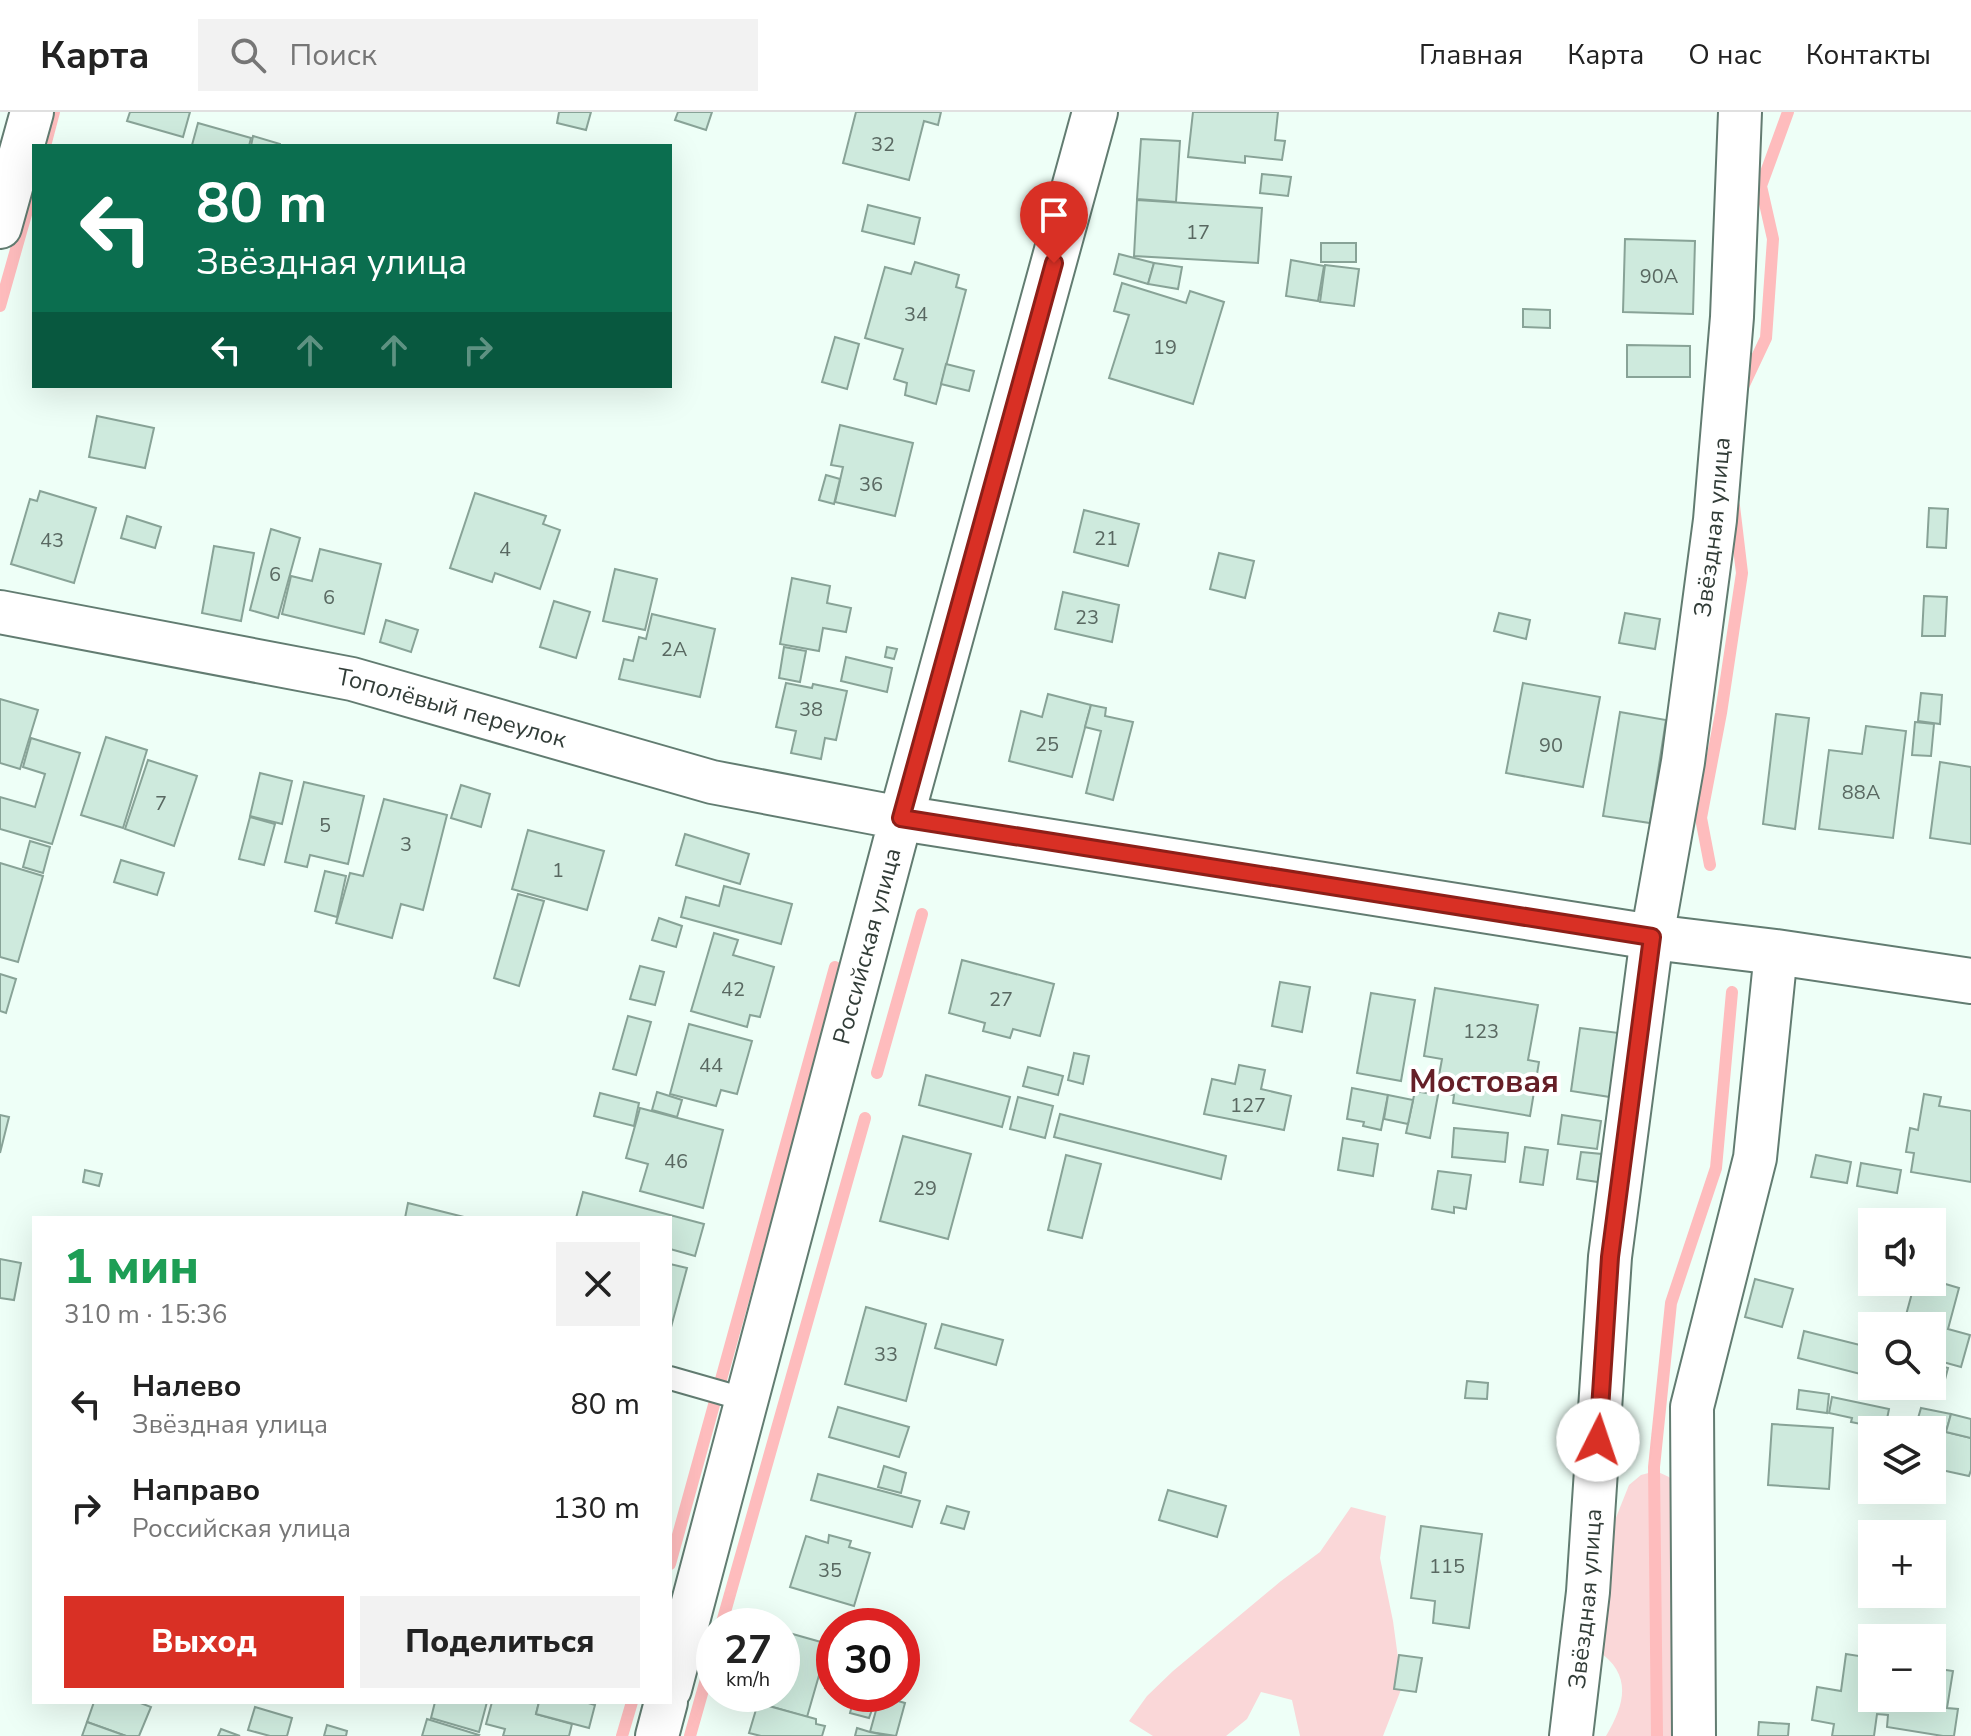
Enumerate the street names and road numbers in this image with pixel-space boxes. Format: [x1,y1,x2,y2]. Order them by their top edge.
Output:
street label: Звёздная улица [1686,436,1738,619]
street label: Тополёвый переулок [334,660,571,756]
street label: Российская улица [825,844,909,1048]
street label: Звёздная улица [1561,1508,1609,1691]

